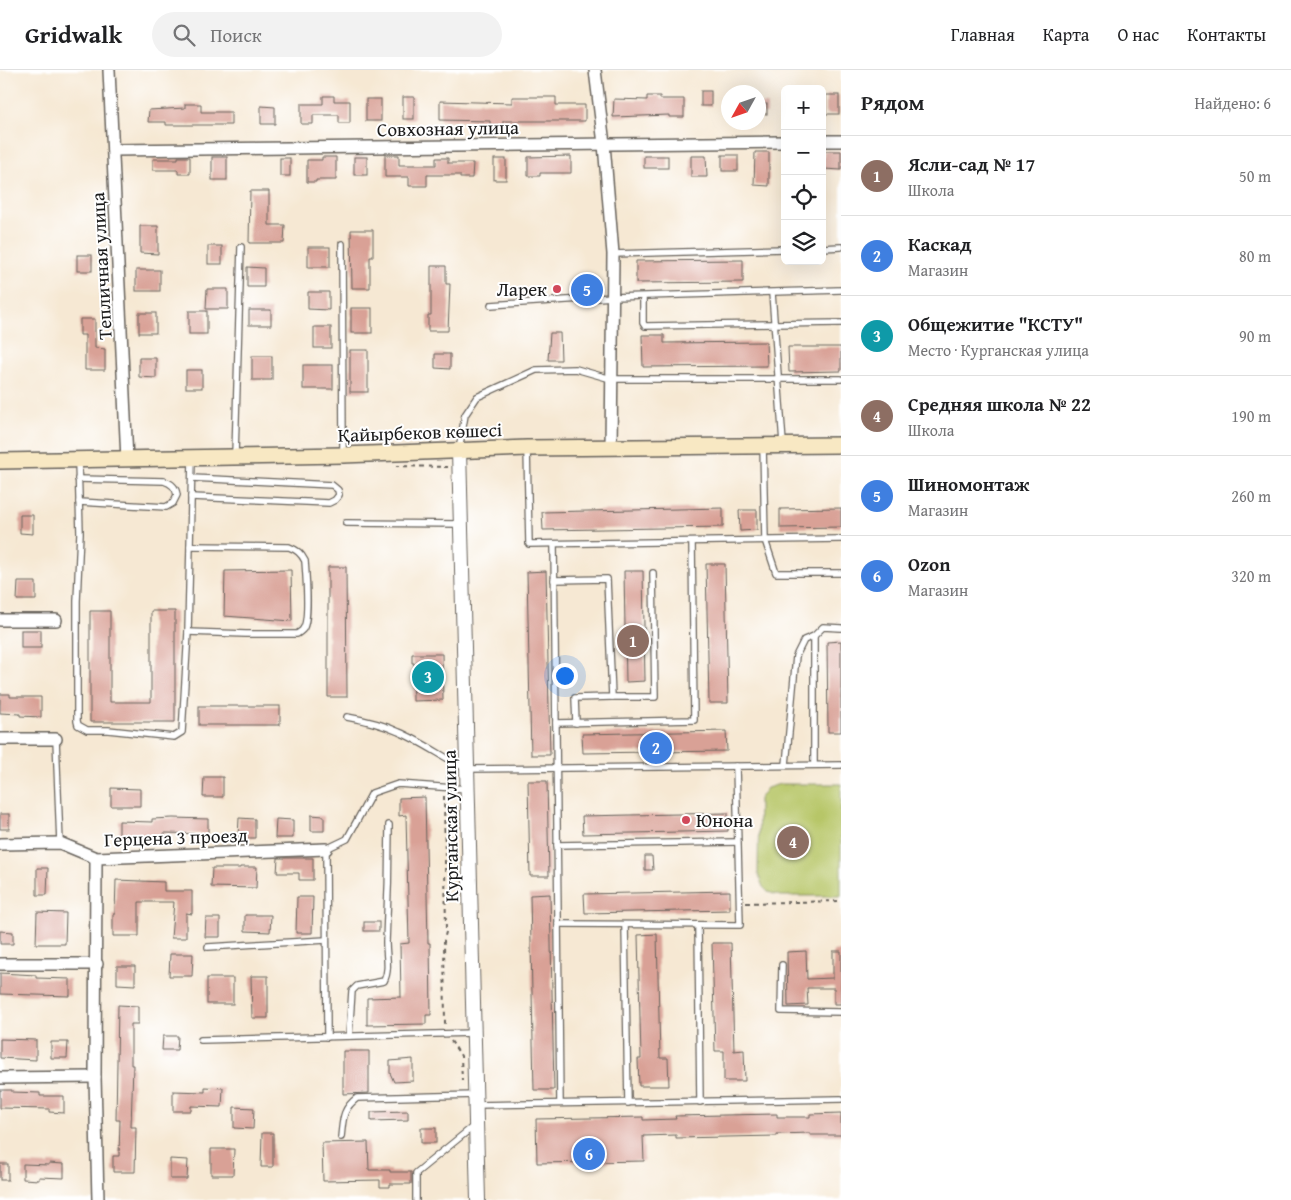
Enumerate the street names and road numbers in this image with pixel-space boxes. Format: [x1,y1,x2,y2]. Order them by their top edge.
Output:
street label: Совхозная улица [377,113,519,143]
street label: Тепличная улица [83,192,119,340]
street label: Қайырбеков көшесі [337,415,503,449]
street label: Курганская улица [435,750,465,902]
street label: Герцена 3 проезд [104,820,248,854]

